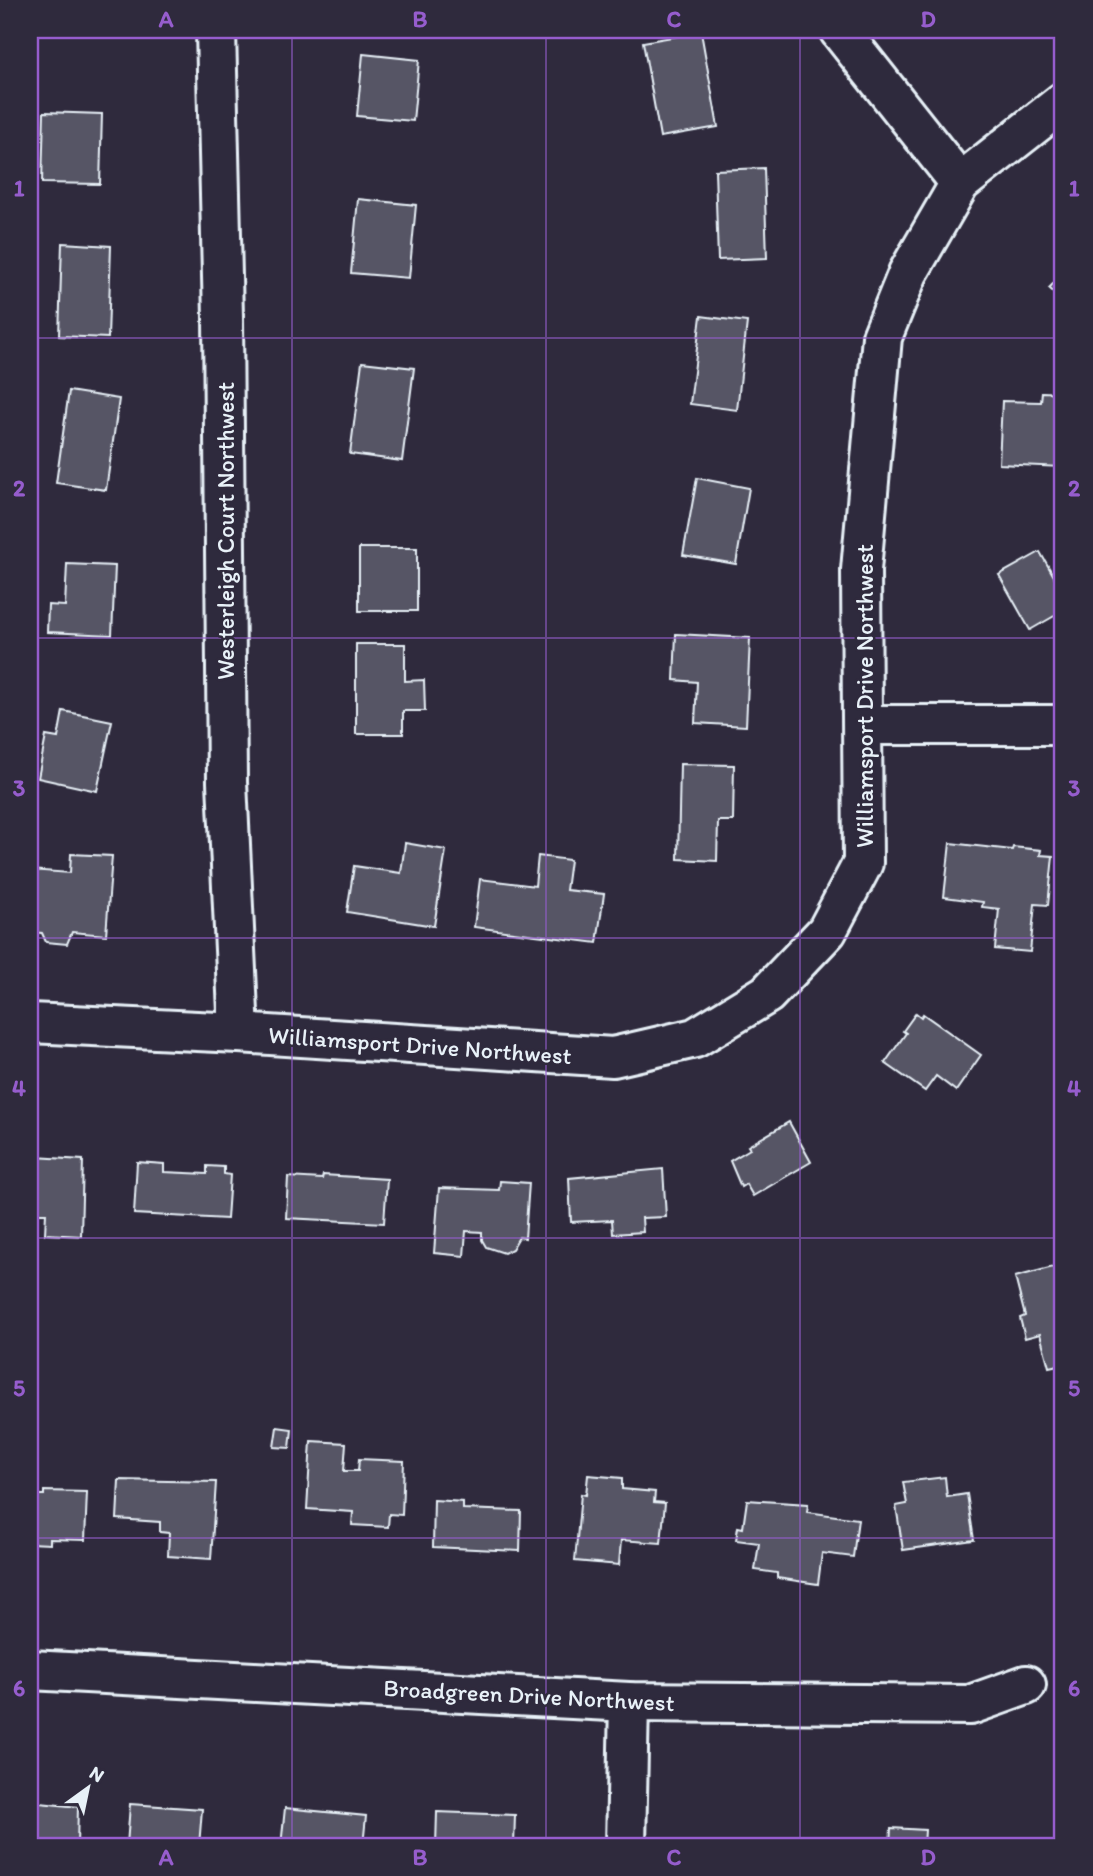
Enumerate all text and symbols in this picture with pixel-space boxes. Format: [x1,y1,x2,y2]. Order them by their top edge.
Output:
text: A [158,5,174,33]
text: B [413,5,428,33]
text: C [667,5,682,33]
text: D [920,5,936,33]
text: 1 [14,174,25,202]
text: 1 [1069,174,1080,202]
street label: Westerleigh Court Northwest [211,382,240,680]
text: 2 [13,474,26,502]
text: 2 [1068,474,1081,502]
street label: Williamsport Drive Northwest [850,544,879,848]
text: 3 [13,774,26,802]
text: 3 [1068,774,1081,802]
street label: Williamsport Drive Northwest [267,1020,573,1070]
text: 4 [12,1074,26,1102]
text: 4 [1067,1074,1081,1102]
text: 5 [13,1374,25,1402]
text: 5 [1068,1374,1080,1402]
street label: Broadgreen Drive Northwest [383,1673,675,1717]
text: 6 [13,1674,25,1702]
text: 6 [1068,1674,1080,1702]
north arrow [52,1754,122,1824]
text: N [85,1761,109,1787]
text: A [158,1843,174,1871]
text: B [413,1843,428,1871]
text: C [667,1843,682,1871]
text: D [920,1843,936,1871]

